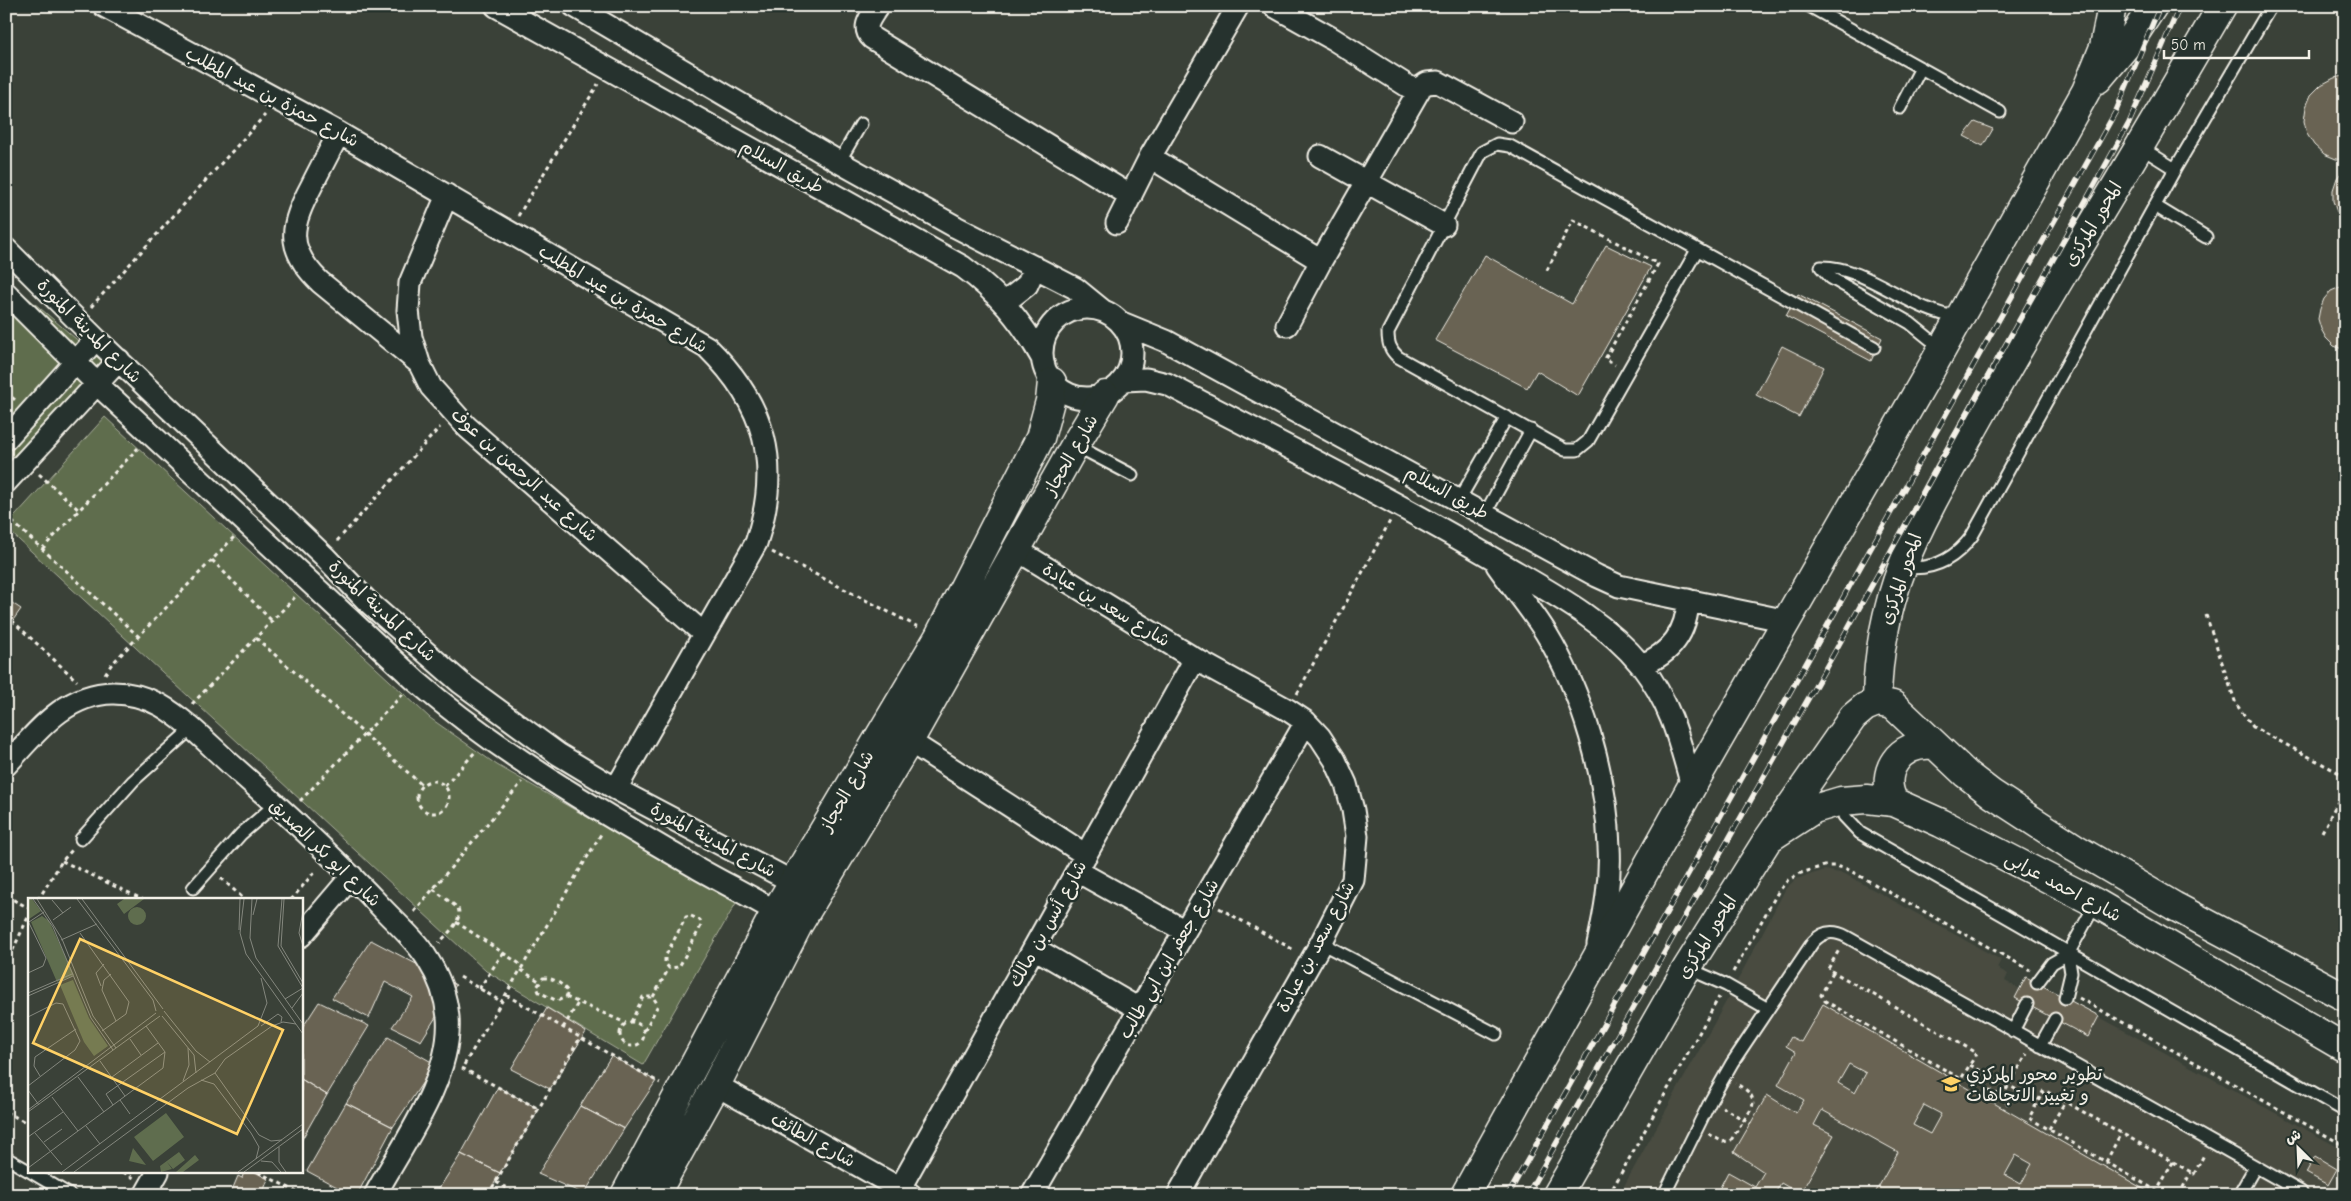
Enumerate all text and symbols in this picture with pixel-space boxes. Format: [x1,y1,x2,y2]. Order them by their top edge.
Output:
scale bar [2164,28,2308,60]
text: 50 m [2171,36,2206,54]
street label: شارع حمزة بن عبد المطلب [181,42,362,153]
street label: طريق السلام [735,136,827,201]
street label: المحور المركزى [2059,178,2127,270]
street label: شارع حمزة بن عبد المطلب [534,240,711,359]
street label: شارع المدينة المنورة [32,274,146,388]
street label: شارع عبد الرحمن بن عوف [446,404,601,547]
street label: شارع الحجاز [1039,411,1103,501]
street label: طريق السلام [1400,462,1492,527]
street label: المحور المركزى [1876,531,1926,627]
street label: شارع المدينة المنورة [323,556,440,667]
street label: شارع سعد بن عبادة [1038,559,1174,652]
street label: شارع الحجاز [815,747,879,837]
street label: شارع ابو بكر الصديق [264,795,385,912]
street label: شارع المدينة المنورة [646,798,779,883]
street label: شارع احمد عرابى [2001,848,2124,927]
street label: شارع أنس بن مالك [1005,857,1092,991]
street label: شارع جعفر ابن ابي طالب [1115,875,1228,1045]
street label: شارع سعد بن عبادة [1273,878,1360,1017]
street label: المحور المركزى [1673,891,1741,983]
inset map [28,898,302,1174]
place label: تطوير محور المركزي و تغيير الاتجاهات [1966,1064,2103,1106]
school or university icon: تطوير محور المركزي و تغيير الاتجاهات [1940,1073,1962,1095]
street label: شارع الطائف [767,1108,859,1173]
north arrow [2274,1124,2324,1174]
text: ش [2282,1126,2303,1147]

